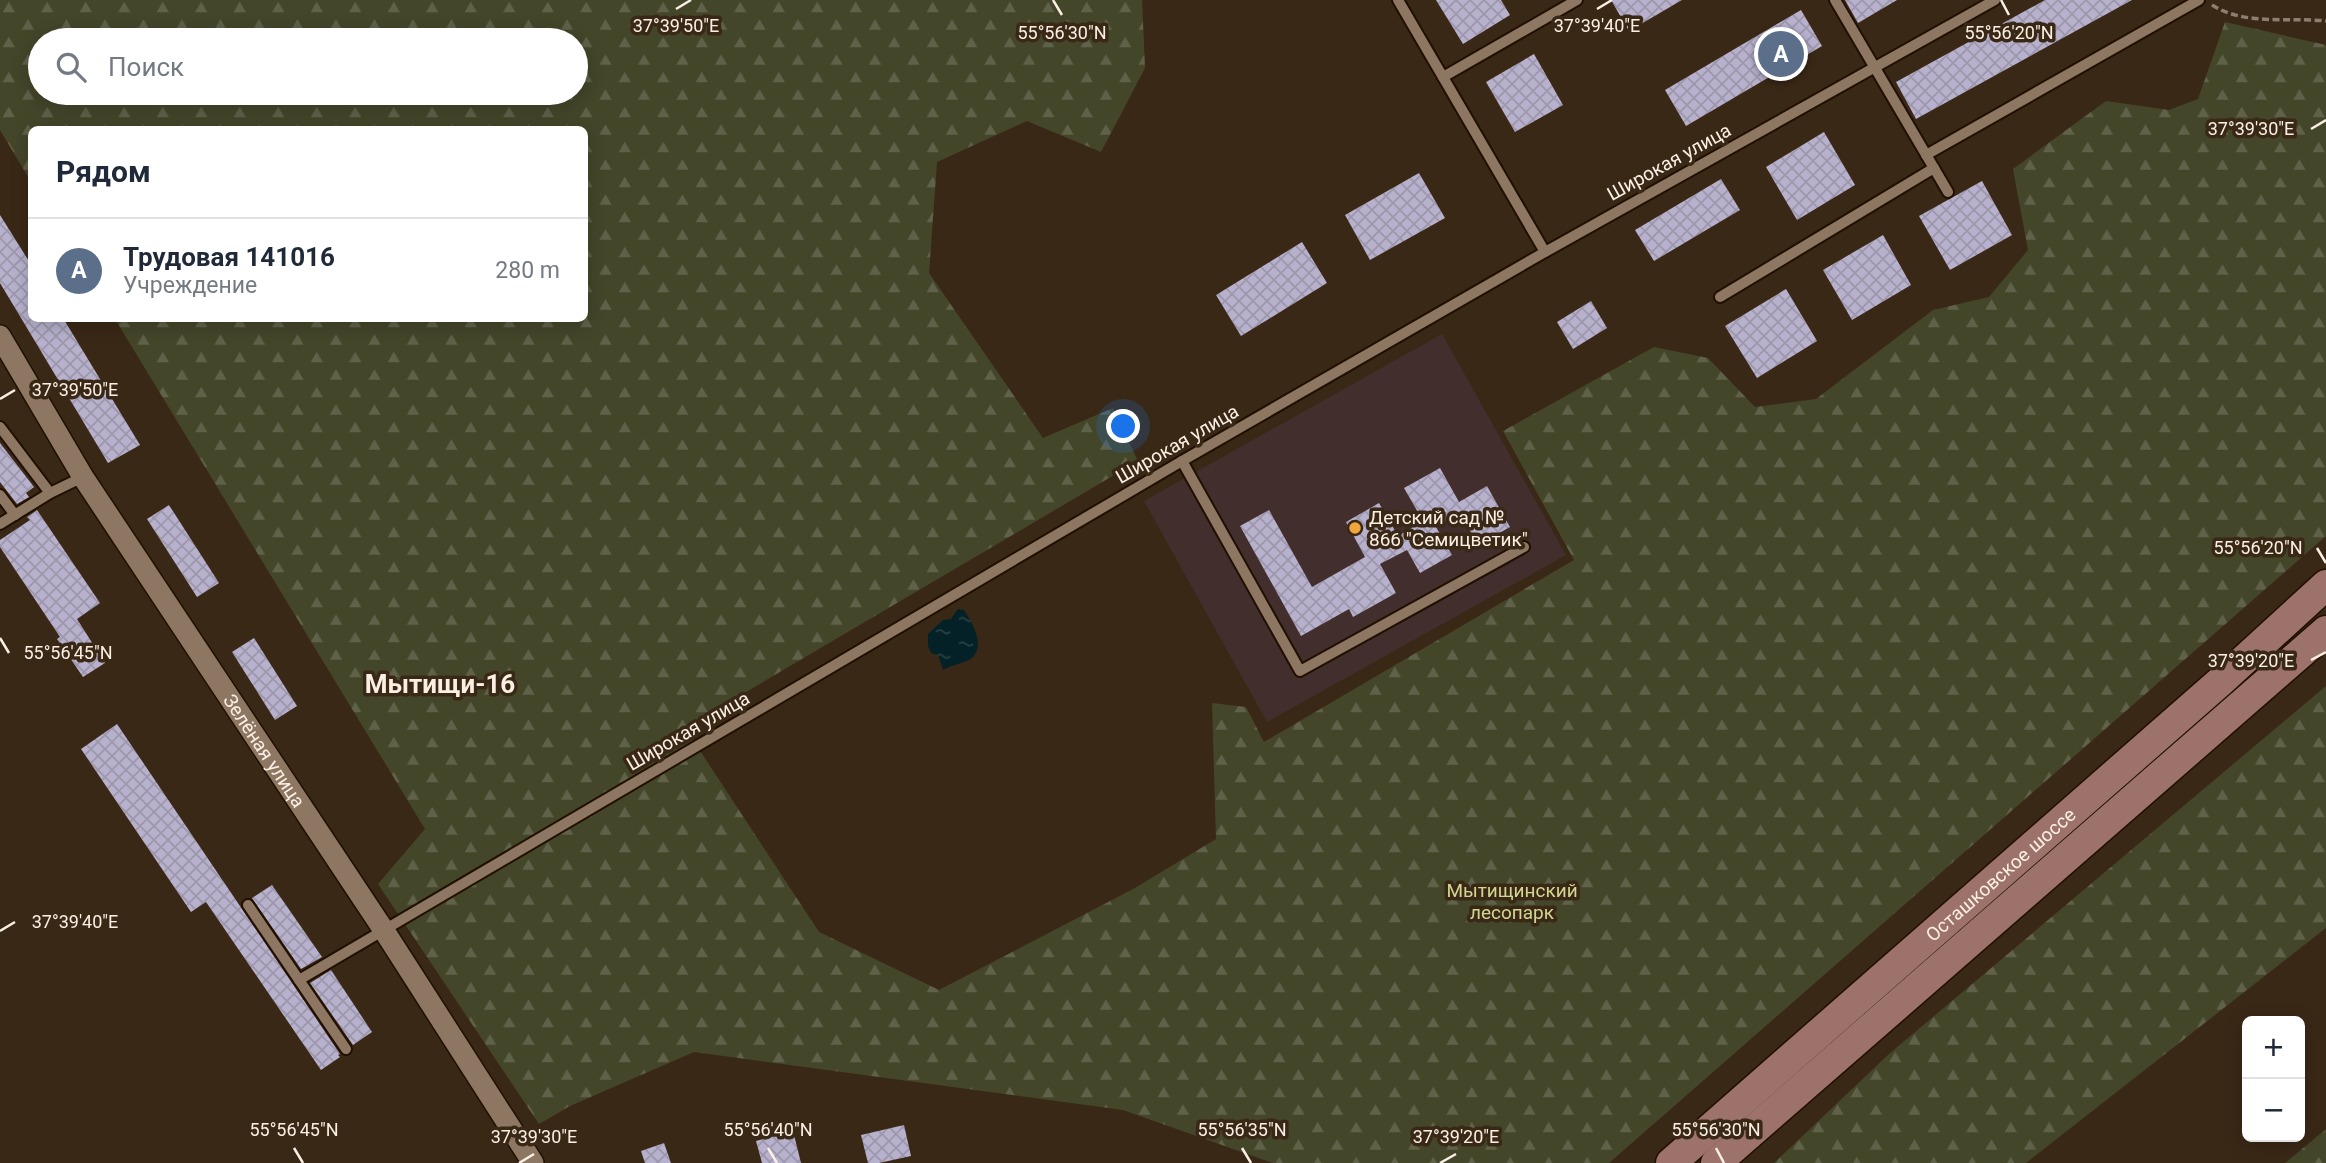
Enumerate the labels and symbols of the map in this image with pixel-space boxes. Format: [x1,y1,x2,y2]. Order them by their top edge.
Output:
text: 37°39'50"E [633,15,719,36]
text: 37°39'40"E [1554,15,1640,36]
text: 55°56'30"N [1017,22,1107,43]
text: 55°56'20"N [1964,22,2054,43]
pin: A [1758,28,1804,80]
street label: Широкая улица [1603,118,1735,206]
text: 37°39'30"E [2208,118,2294,139]
text: 37°39'50"E [32,379,118,400]
street label: Широкая улица [1111,399,1243,489]
your location [1106,409,1140,443]
place label: Детский сад № 866 "Семицветик" [1369,506,1528,551]
marker: Детский сад № 866 "Семицветик" [1347,520,1363,536]
text: 55°56'20"N [2213,537,2303,558]
text: 55°56'45"N [23,642,113,663]
text: 37°39'20"E [2208,650,2294,671]
district label: Мытищи-16 [365,669,515,699]
street label: Широкая улица [622,686,754,776]
street label: Зелёная улица [219,690,310,812]
street label: Осташковское шоссе [1921,803,2080,946]
park label: Мытищинский лесопарк [1446,879,1578,924]
text: 37°39'40"E [32,911,118,932]
text: 55°56'45"N [249,1119,339,1140]
text: 55°56'40"N [723,1119,813,1140]
text: 55°56'35"N [1197,1119,1287,1140]
text: 55°56'30"N [1671,1119,1761,1140]
text: 37°39'30"E [491,1126,577,1147]
text: 37°39'20"E [1413,1126,1499,1147]

